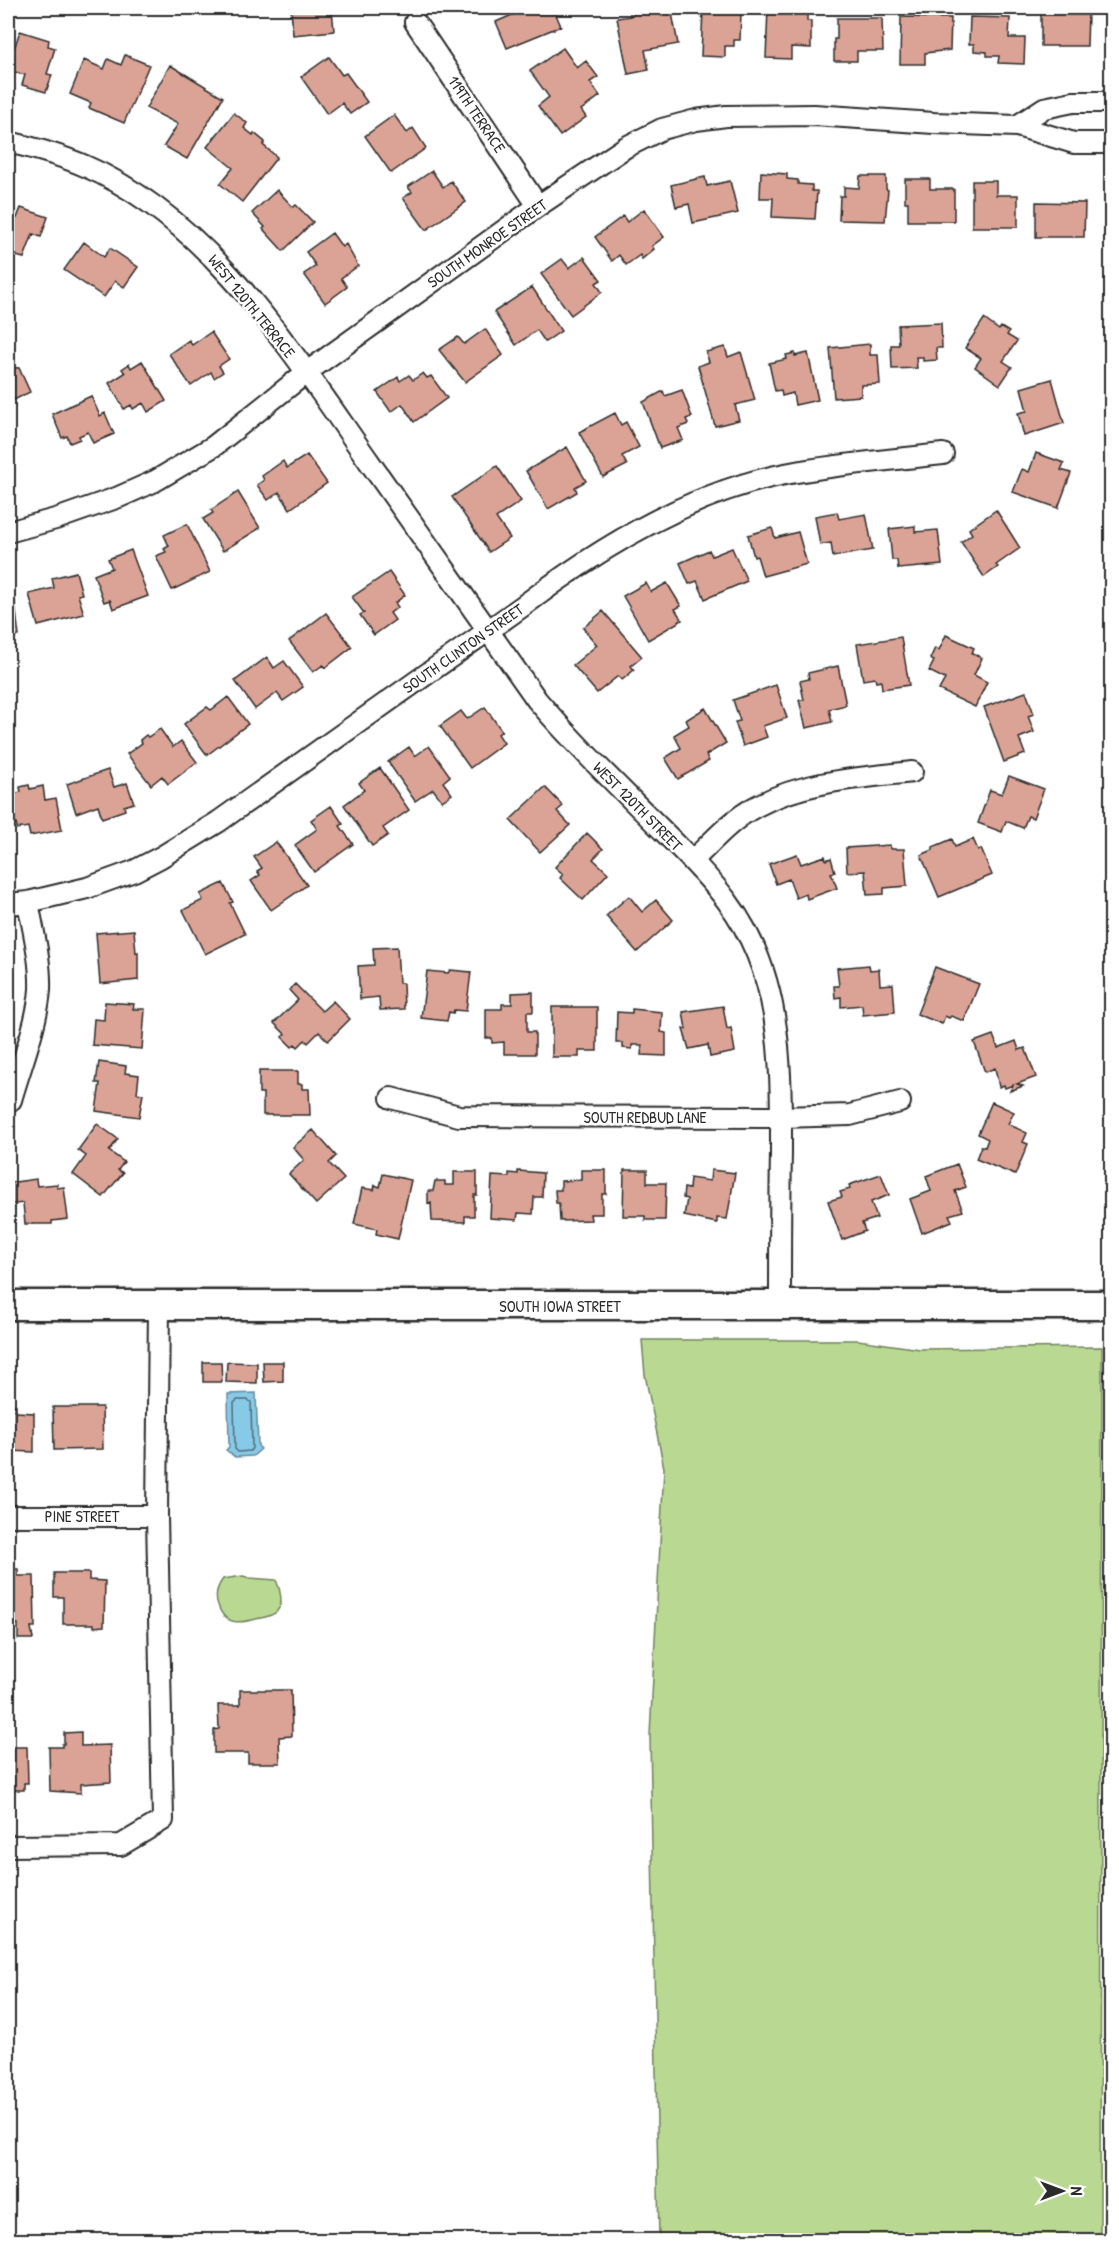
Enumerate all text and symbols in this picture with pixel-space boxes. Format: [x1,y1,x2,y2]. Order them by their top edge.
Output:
street label: 119TH TERRACE [443,71,511,157]
street label: SOUTH MONROE STREET [423,193,552,293]
street label: WEST 120TH TERRACE [203,250,301,362]
street label: SOUTH CLINTON STREET [398,598,528,698]
street label: WEST 120TH STREET [588,756,688,856]
street label: SOUTH REDBUD LANE [583,1106,707,1128]
street label: SOUTH IOWA STREET [499,1295,621,1317]
street label: PINE STREET [45,1505,120,1527]
north arrow [1032,2161,1092,2221]
text: N [1066,2187,1088,2196]

